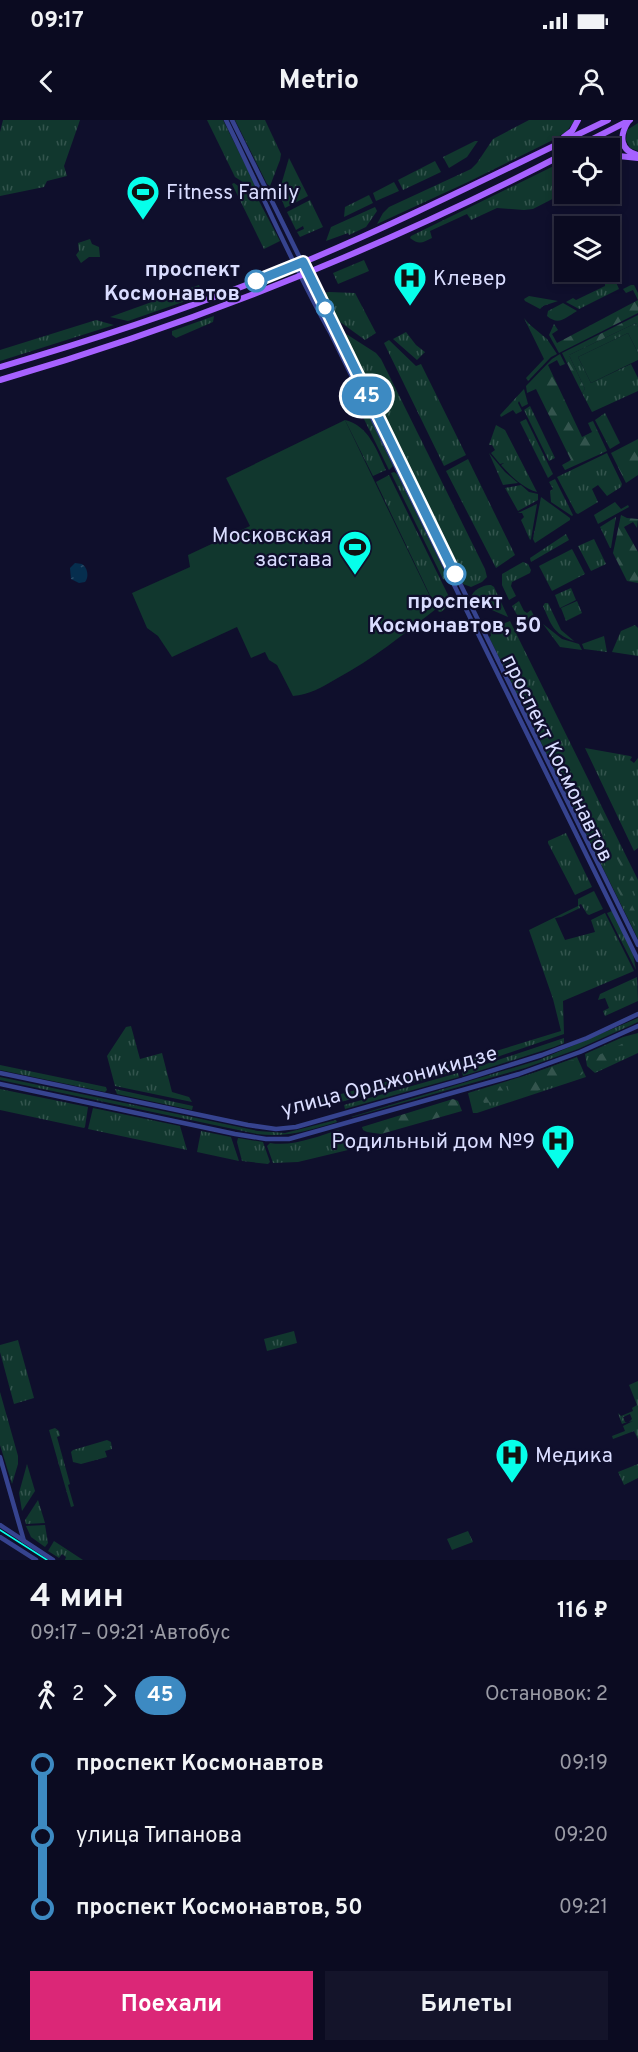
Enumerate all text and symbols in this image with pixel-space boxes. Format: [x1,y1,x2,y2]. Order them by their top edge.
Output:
text: 09:17 [30,8,84,35]
text: Metrio [279,64,359,98]
icon: back [30,65,63,98]
icon: person [575,65,608,98]
map controls [554,138,620,282]
button: locate [554,138,620,204]
sports icon: Fitness Family [125,174,161,221]
place label: Fitness Family [166,180,299,207]
button: layers [554,216,620,282]
place label: проспект Космонавтов [104,257,240,308]
hospital icon: Клевер [392,260,428,307]
place label: Клевер [433,266,506,293]
marker: проспект Космонавтов [245,270,267,292]
unlabelled marker [316,299,334,317]
line badge: 45 [340,376,394,416]
text: 45 [354,383,380,410]
place label: Московская застава [212,523,332,574]
sports icon: Московская застава [337,529,373,576]
marker: проспект Космонавтов, 50 [444,563,466,585]
place label: проспект Космонавтов, 50 [368,589,542,640]
street label: проспект Космонавтов [495,651,619,867]
street label: улица Орджоникидзе [278,1041,500,1124]
hospital icon: Родильный дом №9 [540,1123,576,1170]
place label: Родильный дом №9 [331,1129,535,1156]
hospital icon: Медика [494,1437,530,1484]
place label: Медика [535,1443,613,1470]
text: 4 мин [30,1577,124,1619]
text: 116 ₽ [557,1598,608,1625]
text: 09:17 – 09:21 · Автобус [30,1621,230,1647]
icon: walk [30,1679,63,1712]
icon: forward [93,1679,126,1712]
text: 2 [72,1682,84,1708]
text: 45 [147,1682,174,1709]
text: Остановок: 2 [485,1682,608,1708]
text: проспект Космонавтов [76,1751,324,1778]
text: 09:19 [559,1751,608,1777]
text: улица Типанова [76,1823,242,1850]
text: 09:20 [554,1823,608,1849]
text: проспект Космонавтов, 50 [76,1895,363,1922]
text: 09:21 [559,1895,608,1921]
button: Поехали [30,1971,313,2040]
button: Билеты [325,1971,608,2040]

